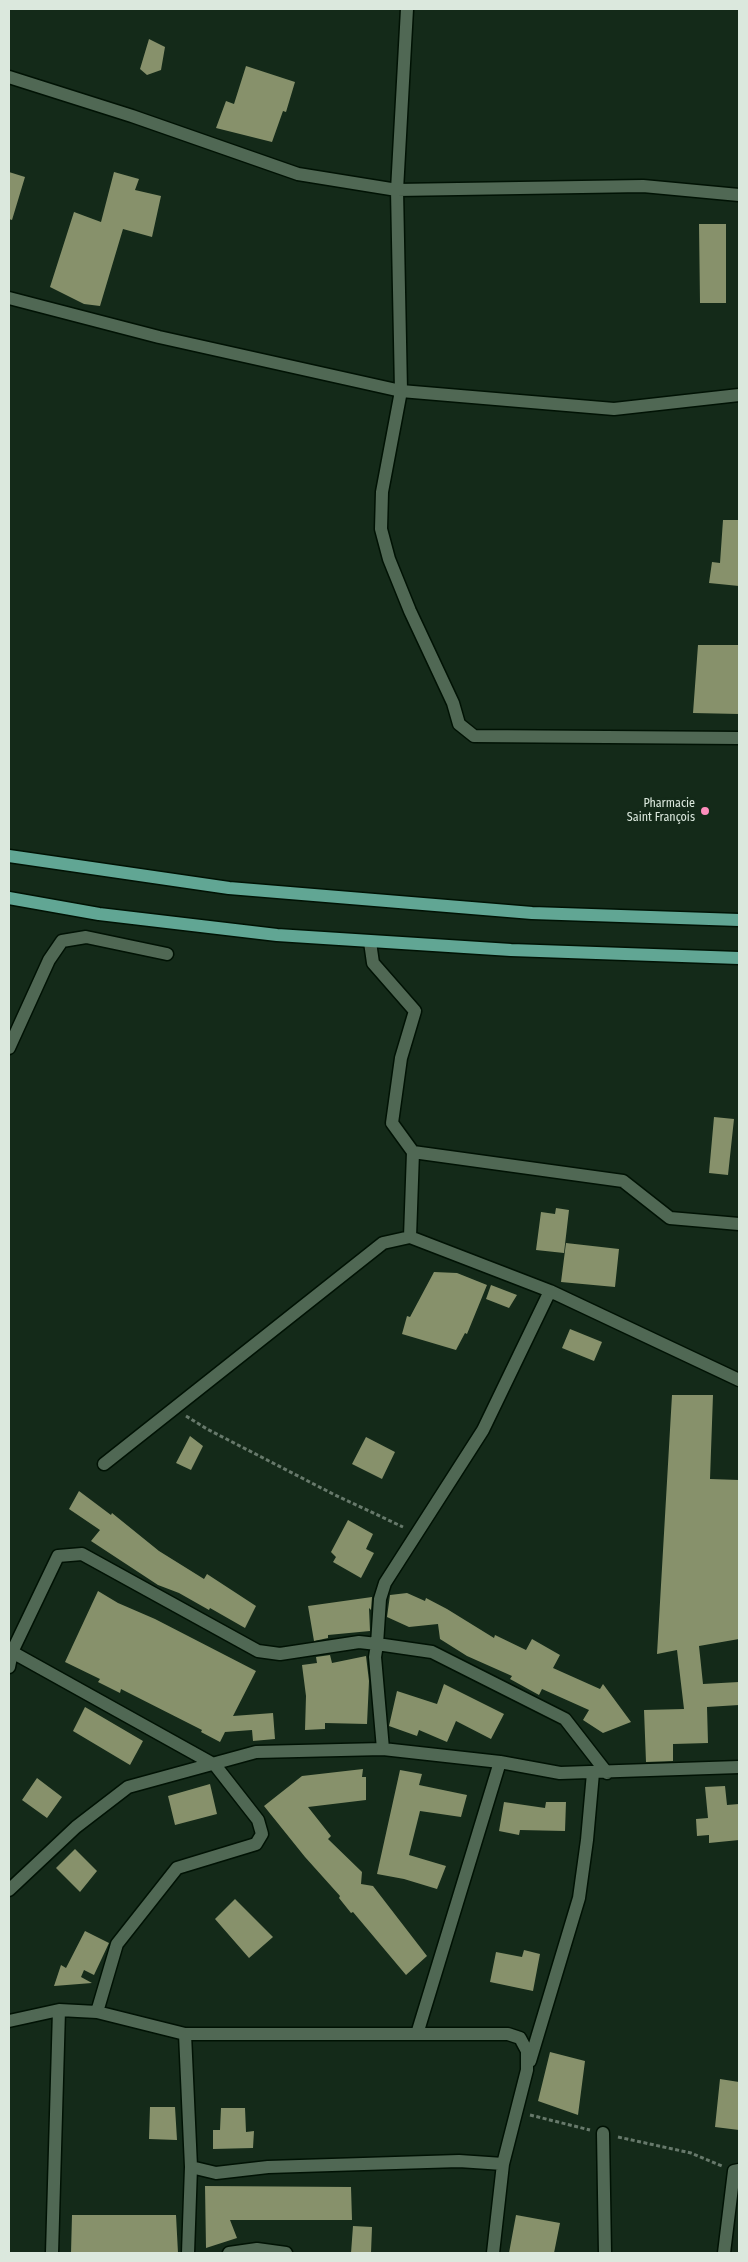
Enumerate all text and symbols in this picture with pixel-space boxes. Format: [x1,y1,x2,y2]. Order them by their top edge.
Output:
place label: Pharmacie Saint François [627,797,695,825]
marker: Pharmacie Saint François [699,805,711,817]

